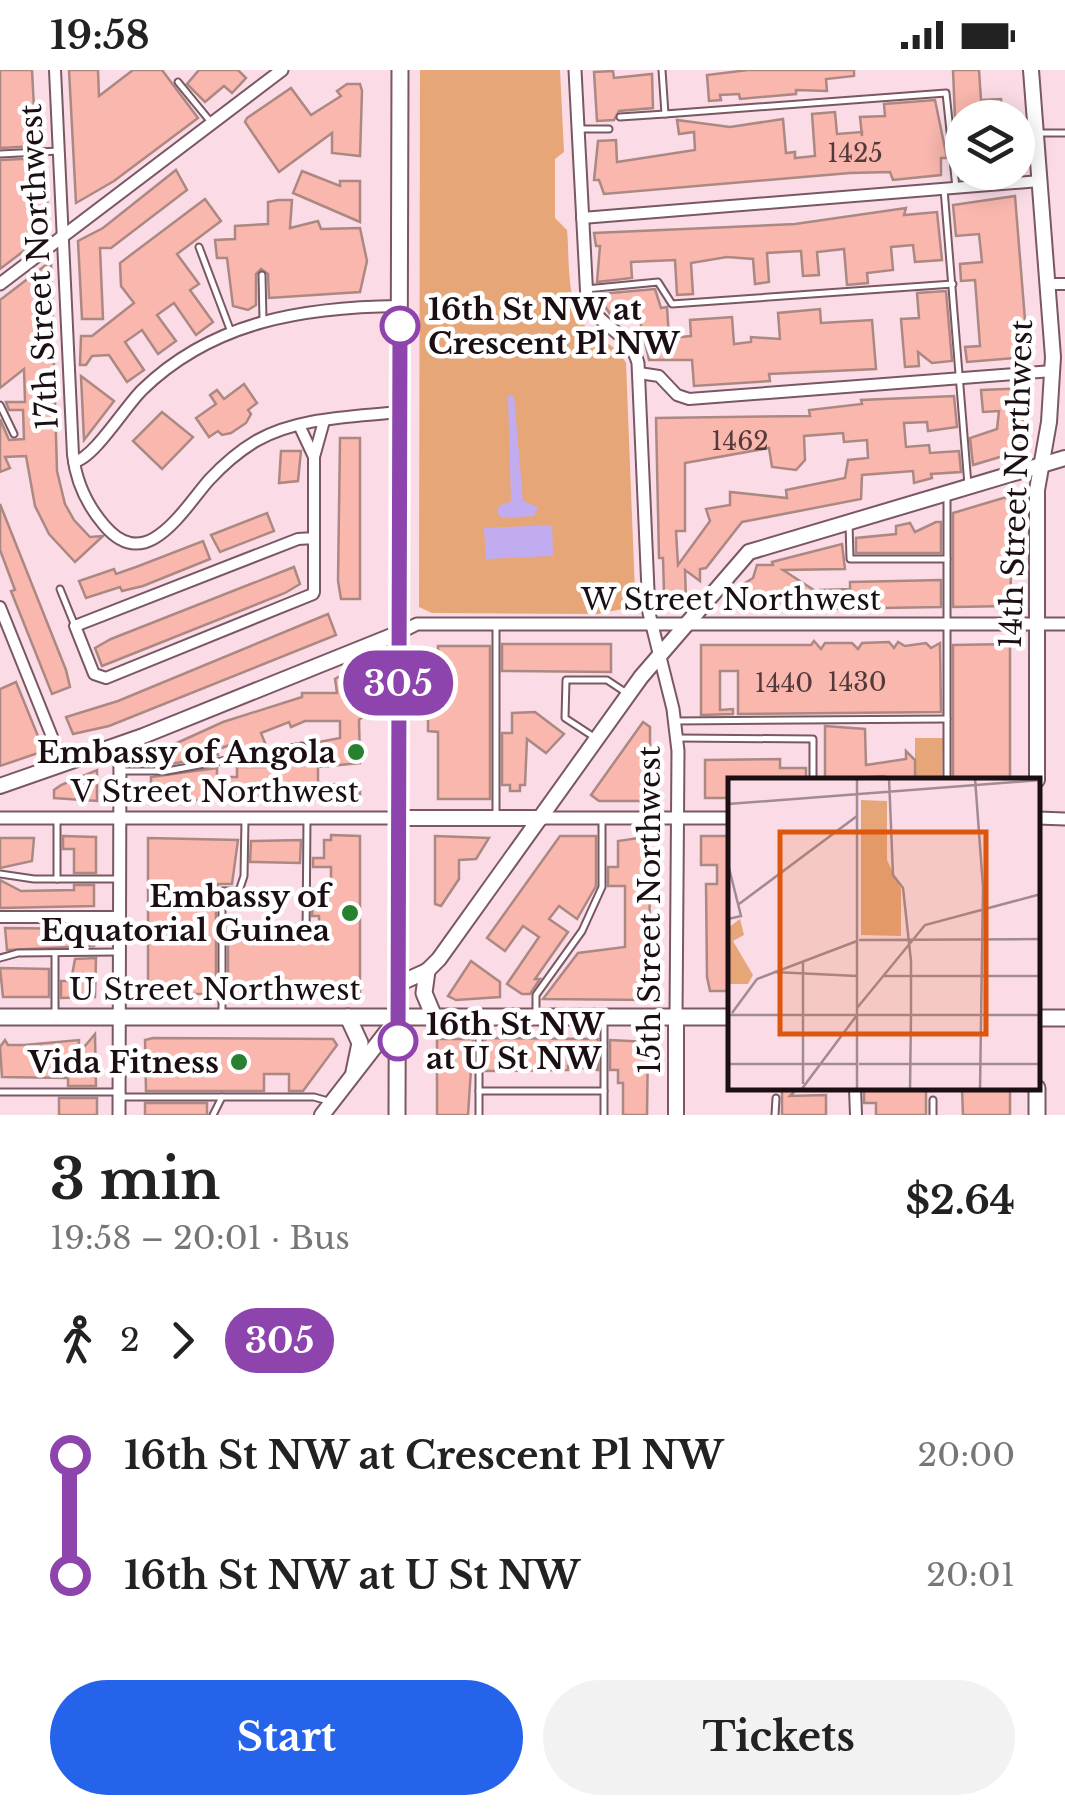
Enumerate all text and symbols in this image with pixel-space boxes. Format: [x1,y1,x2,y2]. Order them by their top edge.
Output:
text: 19:58 [50,12,150,59]
map controls [945,100,1035,190]
button: layers [945,100,1035,190]
street label: 17th Street Northwest [12,102,66,431]
house number: 1425 [827,138,883,169]
place label: 16th St NW at Crescent Pl NW [428,291,681,362]
marker: 16th St NW at Crescent Pl NW [381,307,419,345]
street label: 14th Street Northwest [992,318,1040,649]
house number: 1462 [711,426,769,457]
street label: W Street Northwest [580,581,882,618]
line badge: 305 [340,650,456,716]
text: 305 [363,662,433,705]
house number: 1430 [827,667,887,698]
house number: 1440 [755,668,813,699]
place label: Embassy of Angola [37,734,336,771]
marker: Embassy of Angola [345,741,367,763]
street label: 15th Street Northwest [631,745,668,1074]
street label: V Street Northwest [70,773,360,810]
inset map [728,778,1040,1090]
place label: Embassy of Equatorial Guinea [41,878,334,949]
marker: Embassy of Equatorial Guinea [339,902,361,924]
street label: U Street Northwest [69,971,362,1008]
place label: 16th St NW at U St NW [426,1006,606,1077]
marker: 16th St NW at U St NW [379,1022,417,1060]
place label: Vida Fitness [27,1044,219,1081]
marker: Vida Fitness [228,1051,250,1073]
text: 3 min [50,1146,220,1214]
text: $2.64 [906,1177,1015,1224]
text: 19:58 – 20:01 · Bus [50,1218,350,1258]
icon: walk [50,1313,105,1368]
icon: forward [155,1313,210,1368]
text: 305 [245,1319,314,1362]
text: 2 [120,1320,140,1360]
text: 16th St NW at Crescent Pl NW [124,1432,724,1479]
text: 20:00 [918,1435,1015,1475]
text: 16th St NW at U St NW [124,1552,580,1599]
text: 20:01 [926,1555,1015,1595]
button: Start [50,1680,523,1795]
button: Tickets [543,1680,1015,1795]

